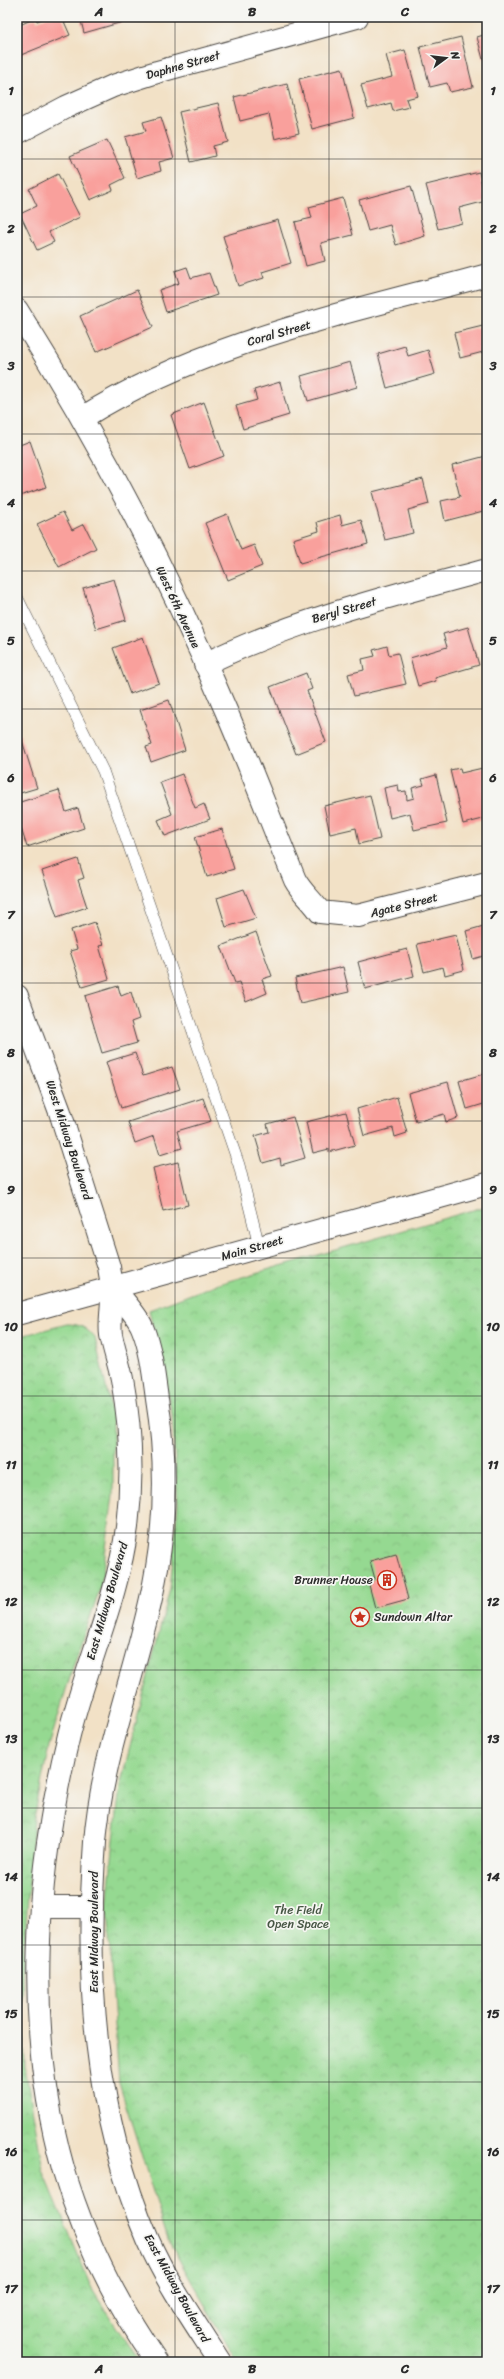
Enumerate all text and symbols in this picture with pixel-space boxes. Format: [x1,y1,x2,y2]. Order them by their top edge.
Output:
text: A [94,0,103,23]
text: B [248,0,257,23]
text: C [400,0,410,23]
north arrow [426,38,466,78]
street label: Daphne Street [143,44,224,86]
text: N [445,48,465,62]
text: 1 [8,79,14,102]
text: 1 [490,79,496,102]
text: 2 [6,217,15,240]
text: 2 [488,217,497,240]
street label: Coral Street [244,313,314,353]
text: 3 [6,354,15,377]
text: 3 [488,354,497,377]
text: 4 [6,491,16,514]
text: 4 [488,491,498,514]
street label: West 6th Avenue [149,562,207,652]
street label: Beryl Street [309,590,380,630]
text: 5 [7,629,15,652]
text: 5 [489,629,497,652]
text: 6 [6,766,15,789]
text: 6 [488,766,497,789]
street label: Agate Street [367,886,440,924]
text: 7 [7,903,16,926]
text: 7 [489,903,498,926]
text: 8 [6,1041,15,1064]
text: 8 [488,1041,497,1064]
street label: West Midway Boulevard [39,1077,99,1203]
text: 9 [7,1178,15,1201]
text: 9 [489,1178,497,1201]
street label: Main Street [218,1229,286,1267]
text: 10 [4,1315,18,1338]
text: 10 [486,1315,500,1338]
text: 11 [5,1453,17,1476]
text: 11 [487,1453,499,1476]
street label: East Midway Boulevard [80,1539,135,1663]
place label: Brunner House [294,1569,373,1591]
building icon: Brunner House [376,1569,398,1591]
text: 12 [4,1590,18,1613]
text: 12 [486,1590,500,1613]
place icon: Sundown Altar [349,1606,371,1628]
place label: Sundown Altar [374,1606,453,1628]
text: 13 [5,1727,18,1750]
text: 13 [487,1727,500,1750]
text: 14 [4,1865,19,1888]
text: 14 [486,1865,501,1888]
street label: East Midway Boulevard [83,1870,105,1993]
park label: The Field Open Space [267,1899,329,1935]
text: 15 [4,2002,18,2025]
text: 15 [486,2002,500,2025]
text: 16 [5,2140,18,2163]
text: 16 [487,2140,500,2163]
street label: East Midway Boulevard [138,2229,216,2347]
text: 17 [4,2277,19,2300]
text: 17 [486,2277,501,2300]
text: A [94,2357,103,2379]
text: B [248,2357,257,2379]
text: C [400,2357,410,2379]

